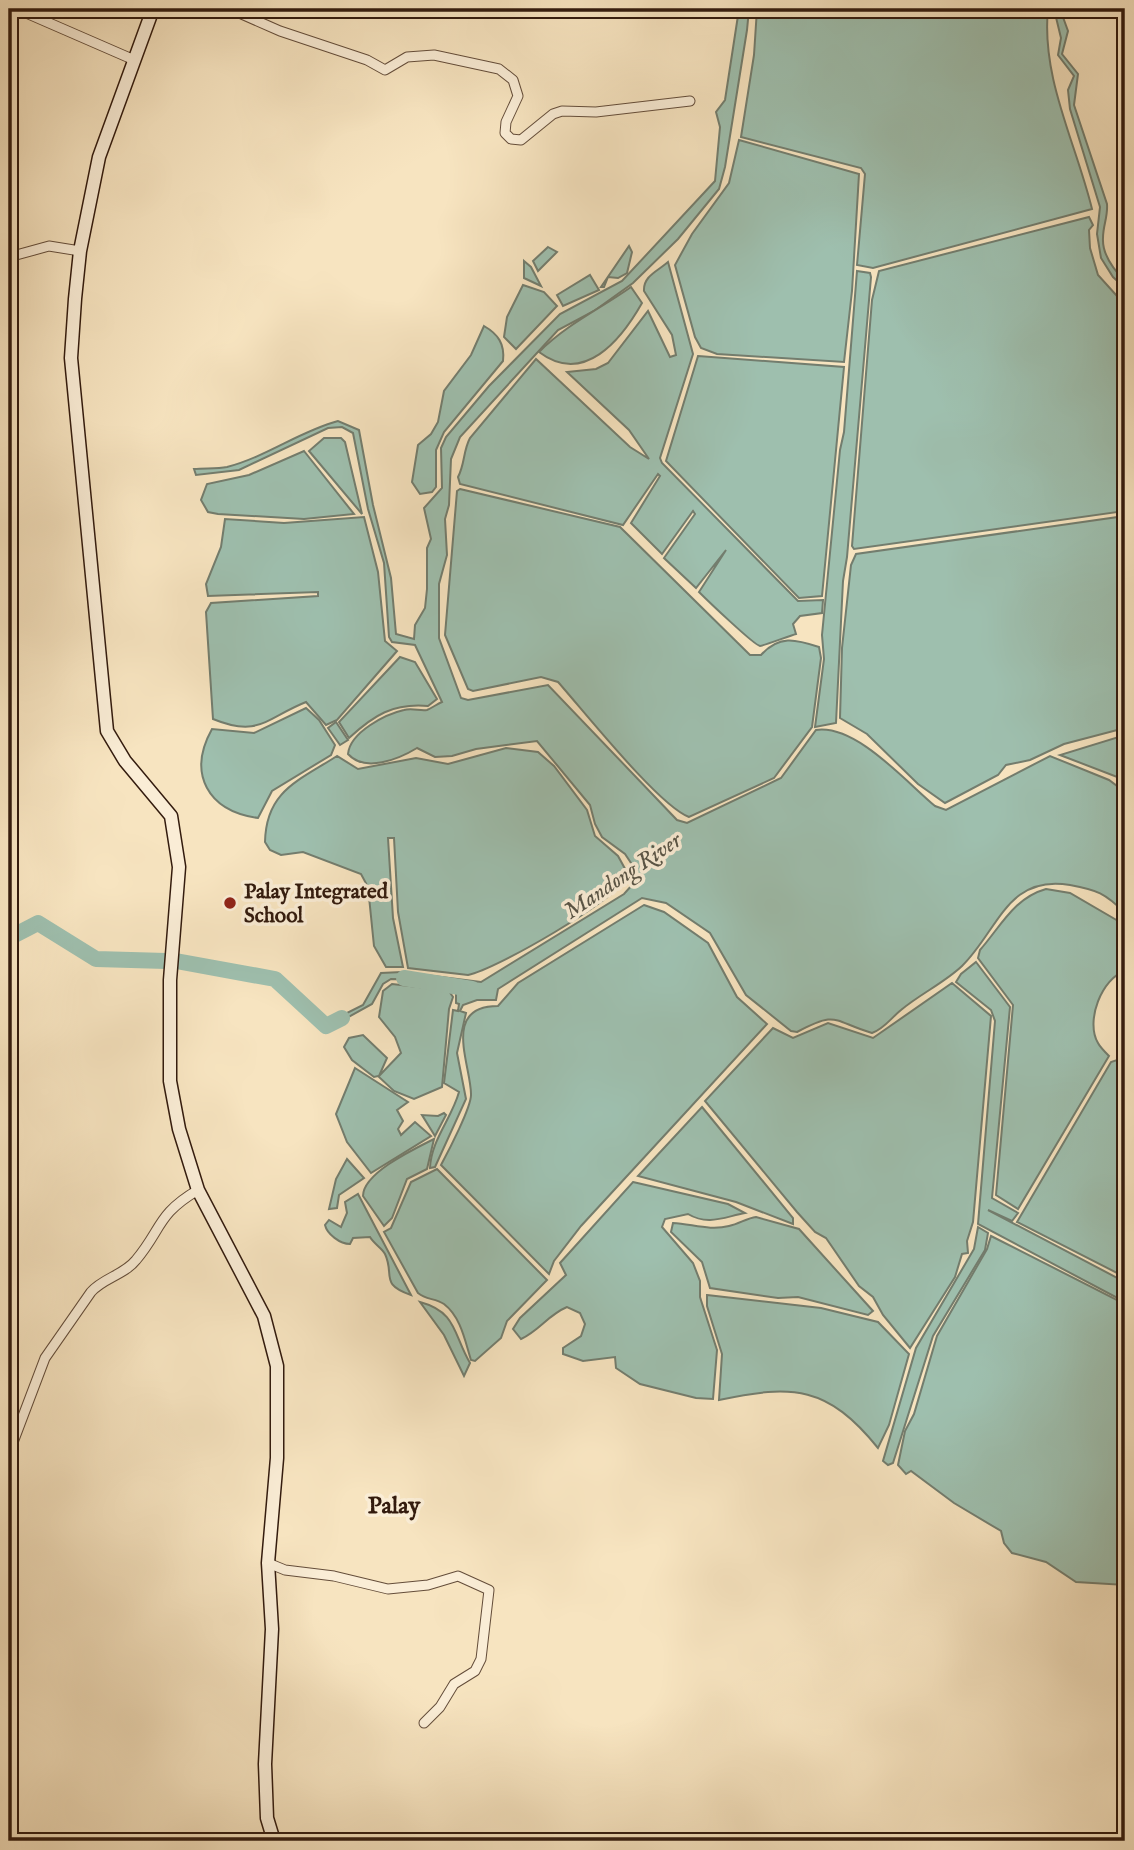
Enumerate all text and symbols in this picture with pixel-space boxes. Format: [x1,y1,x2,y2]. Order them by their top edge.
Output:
water label: Mandong River [559,826,689,927]
place label: Palay Integrated School [244,879,389,930]
marker: Palay Integrated School [222,895,238,911]
district label: Palay [368,1491,421,1522]

